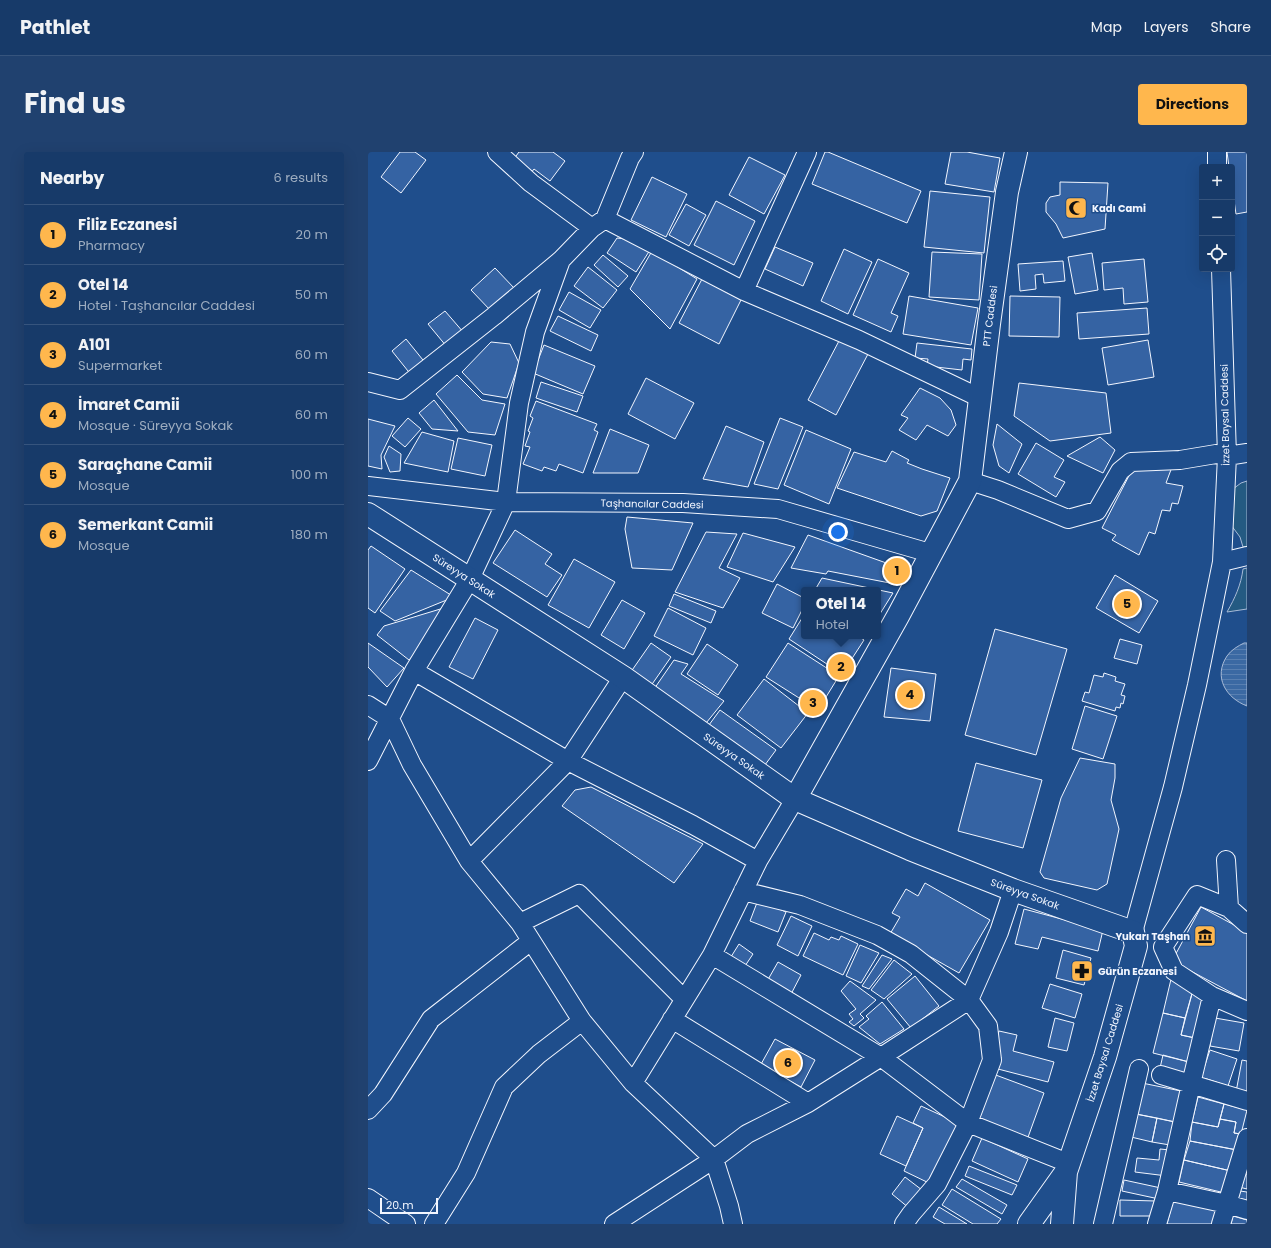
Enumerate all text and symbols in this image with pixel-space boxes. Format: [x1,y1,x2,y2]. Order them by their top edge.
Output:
text: Pathlet [20,14,90,41]
text: Map [1091,17,1122,37]
text: Layers [1144,17,1188,37]
text: Share [1210,17,1251,37]
text: Find us [24,84,126,123]
button: Directions [1138,84,1247,125]
map controls [1199,164,1235,272]
button: + [1199,164,1235,200]
text: Nearby [40,166,104,190]
text: 6 results [274,168,328,187]
mosque icon: Kadı Cami [1063,195,1089,221]
button: − [1199,200,1235,236]
place label: Kadı Cami [1092,201,1146,216]
text: Filiz Eczanesi [78,214,177,235]
text: 1 [51,225,55,244]
text: 20 m [295,225,328,244]
text: Pharmacy [78,236,145,255]
button: locate [1199,236,1235,272]
text: Otel 14 [78,274,129,295]
text: 2 [49,285,57,304]
text: 50 m [295,285,328,304]
street label: PTT Caddesi [979,285,1001,347]
text: Hotel · Taşhancılar Caddesi [78,296,255,315]
text: A101 [78,334,110,355]
text: 3 [49,345,57,364]
text: 60 m [295,345,328,364]
text: Supermarket [78,356,162,375]
street label: İzzet Baysal Caddesi [1217,364,1233,466]
text: İmaret Camii [78,394,180,415]
text: 4 [49,405,57,424]
text: 60 m [295,405,328,424]
text: Mosque · Süreyya Sokak [78,416,233,435]
text: Saraçhane Camii [78,454,212,475]
text: 5 [49,465,57,484]
text: 100 m [291,465,328,484]
text: Mosque [78,476,129,495]
street label: Taşhancılar Caddesi [600,496,704,512]
text: Semerkant Camii [78,514,213,535]
your location [828,522,848,542]
text: 6 [49,525,57,544]
text: 180 m [291,525,328,544]
text: Mosque [78,536,129,555]
street label: Süreyya Sokak [430,550,499,602]
pin: 1 [884,556,910,586]
popup [801,587,881,639]
pin: 5 [1114,589,1140,619]
text: Otel 14 [816,593,866,614]
text: Hotel [816,615,849,634]
pin: 2 [828,652,854,682]
pin: 4 [897,680,923,710]
pin: 3 [800,688,826,718]
street label: Süreyya Sokak [700,729,769,783]
street label: Süreyya Sokak [988,875,1062,914]
museum icon: Yukarı Taşhan [1192,923,1218,949]
place label: Yukarı Taşhan [1115,929,1190,944]
pharmacy icon: Gürün Eczanesi [1069,958,1095,984]
place label: Gürün Eczanesi [1098,964,1177,979]
street label: İzzet Baysal Caddesi [1083,1002,1127,1104]
pin: 6 [775,1048,801,1078]
scale bar [380,1196,438,1215]
text: 20 m [386,1197,414,1213]

